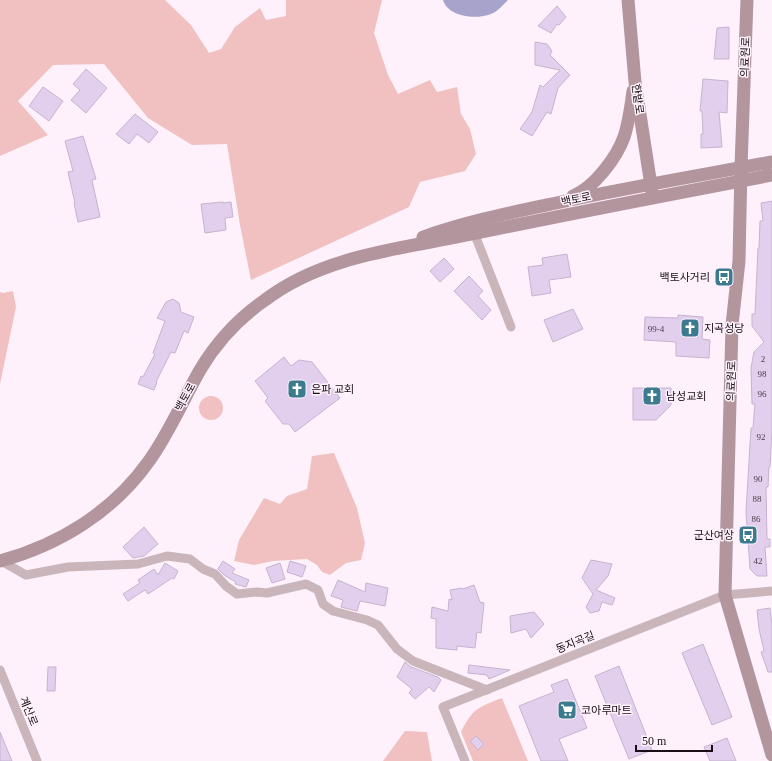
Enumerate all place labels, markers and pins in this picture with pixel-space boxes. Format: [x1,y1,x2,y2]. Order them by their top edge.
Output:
bus stop icon: 백토사거리 [713,266,735,288]
place label: 백토사거리 [659,271,710,283]
church icon: 지곡성당 [679,317,701,339]
place label: 지곡성당 [704,322,744,334]
church icon: 은파 교회 [286,378,308,400]
place label: 은파 교회 [311,383,354,395]
church icon: 남성교회 [641,385,663,407]
place label: 남성교회 [666,390,706,402]
bus stop icon: 군산여상 [737,524,759,546]
place label: 군산여상 [694,529,734,541]
supermarket icon: 코아루마트 [556,699,578,721]
place label: 코아루마트 [581,704,632,716]

